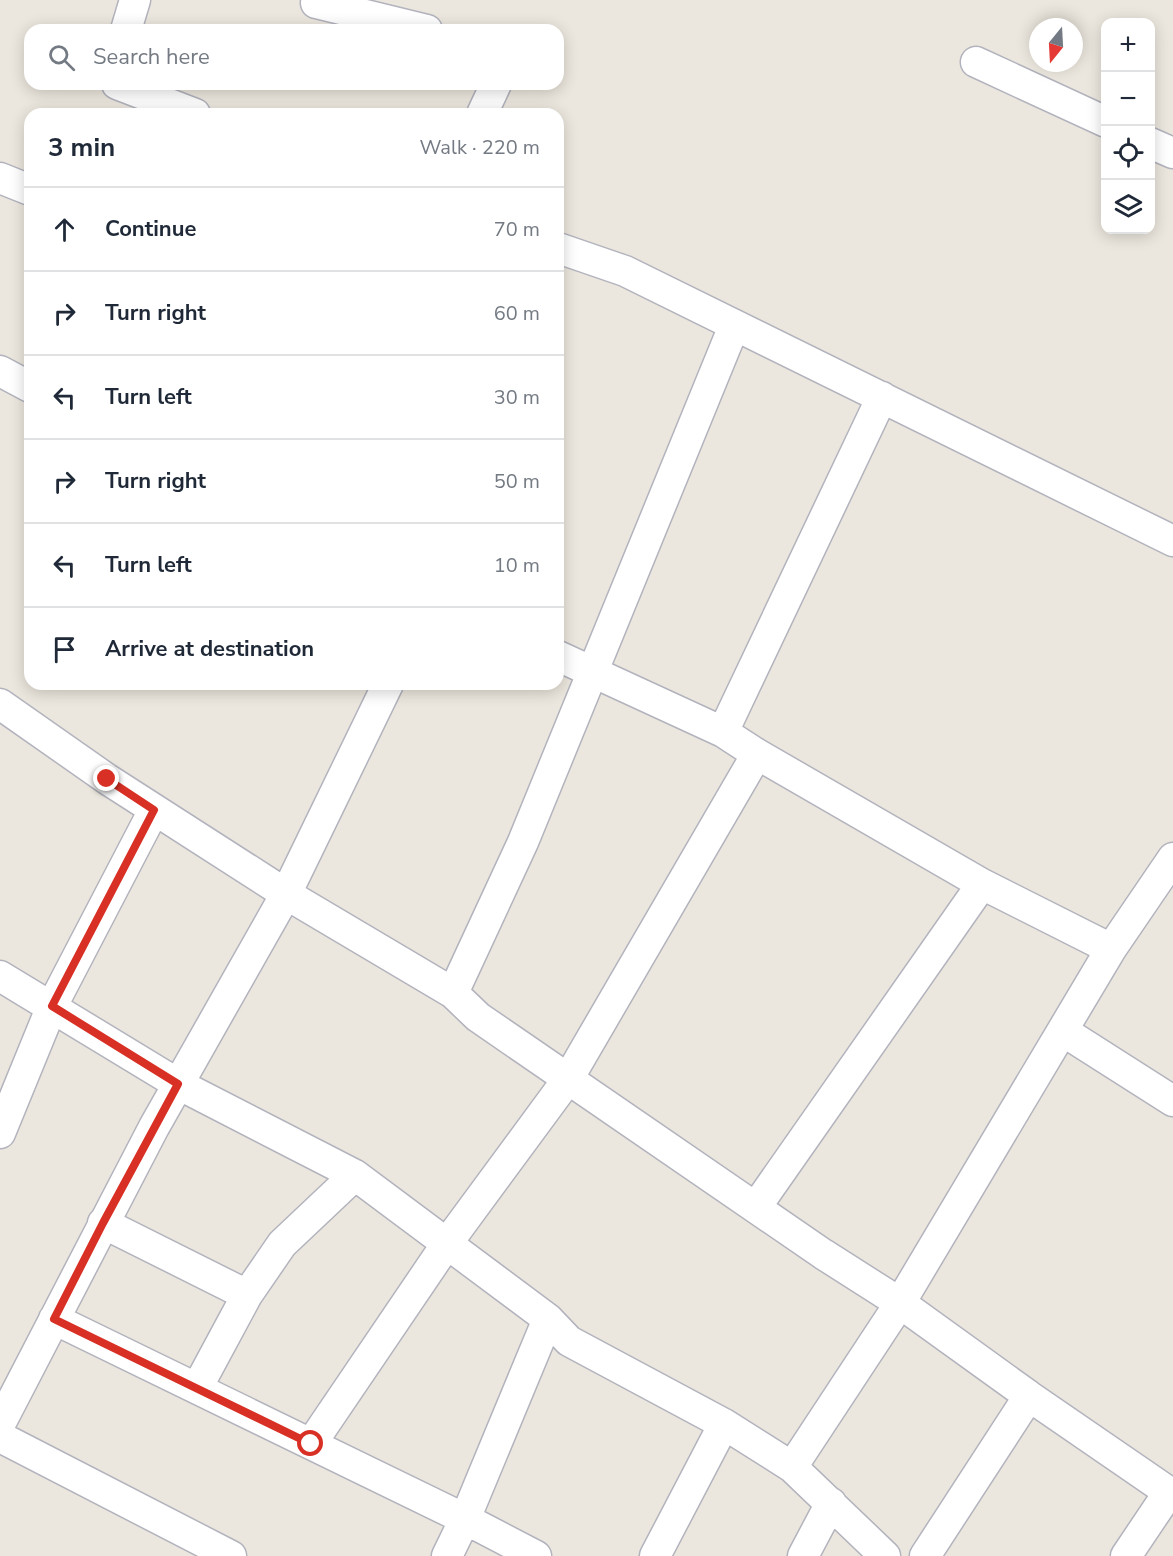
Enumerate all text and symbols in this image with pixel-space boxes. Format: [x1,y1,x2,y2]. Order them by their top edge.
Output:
north arrow [1029,18,1083,72]
map controls [1101,18,1155,234]
button: + [1101,18,1155,72]
search box [24,24,564,90]
icon: search [45,41,78,74]
text: Search here [93,42,210,72]
button: − [1101,72,1155,126]
button: locate [1101,126,1155,180]
text: 3 min [48,130,115,165]
text: Walk · 220 m [420,134,540,161]
button: layers [1101,180,1155,234]
icon: ahead [48,213,81,246]
text: Continue [105,214,196,244]
text: 70 m [494,216,540,243]
icon: right [48,297,81,330]
text: Turn right [105,298,206,328]
text: 60 m [494,300,540,327]
icon: left [48,381,81,414]
text: Turn left [105,382,192,412]
text: 30 m [494,384,540,411]
icon: right [48,465,81,498]
text: Turn right [105,466,206,496]
text: 50 m [494,468,540,495]
icon: left [48,549,81,582]
text: Turn left [105,550,192,580]
text: 10 m [494,552,540,579]
icon: arrive [48,633,81,666]
text: Arrive at destination [105,634,314,664]
route end [93,765,119,791]
route start [297,1430,323,1456]

